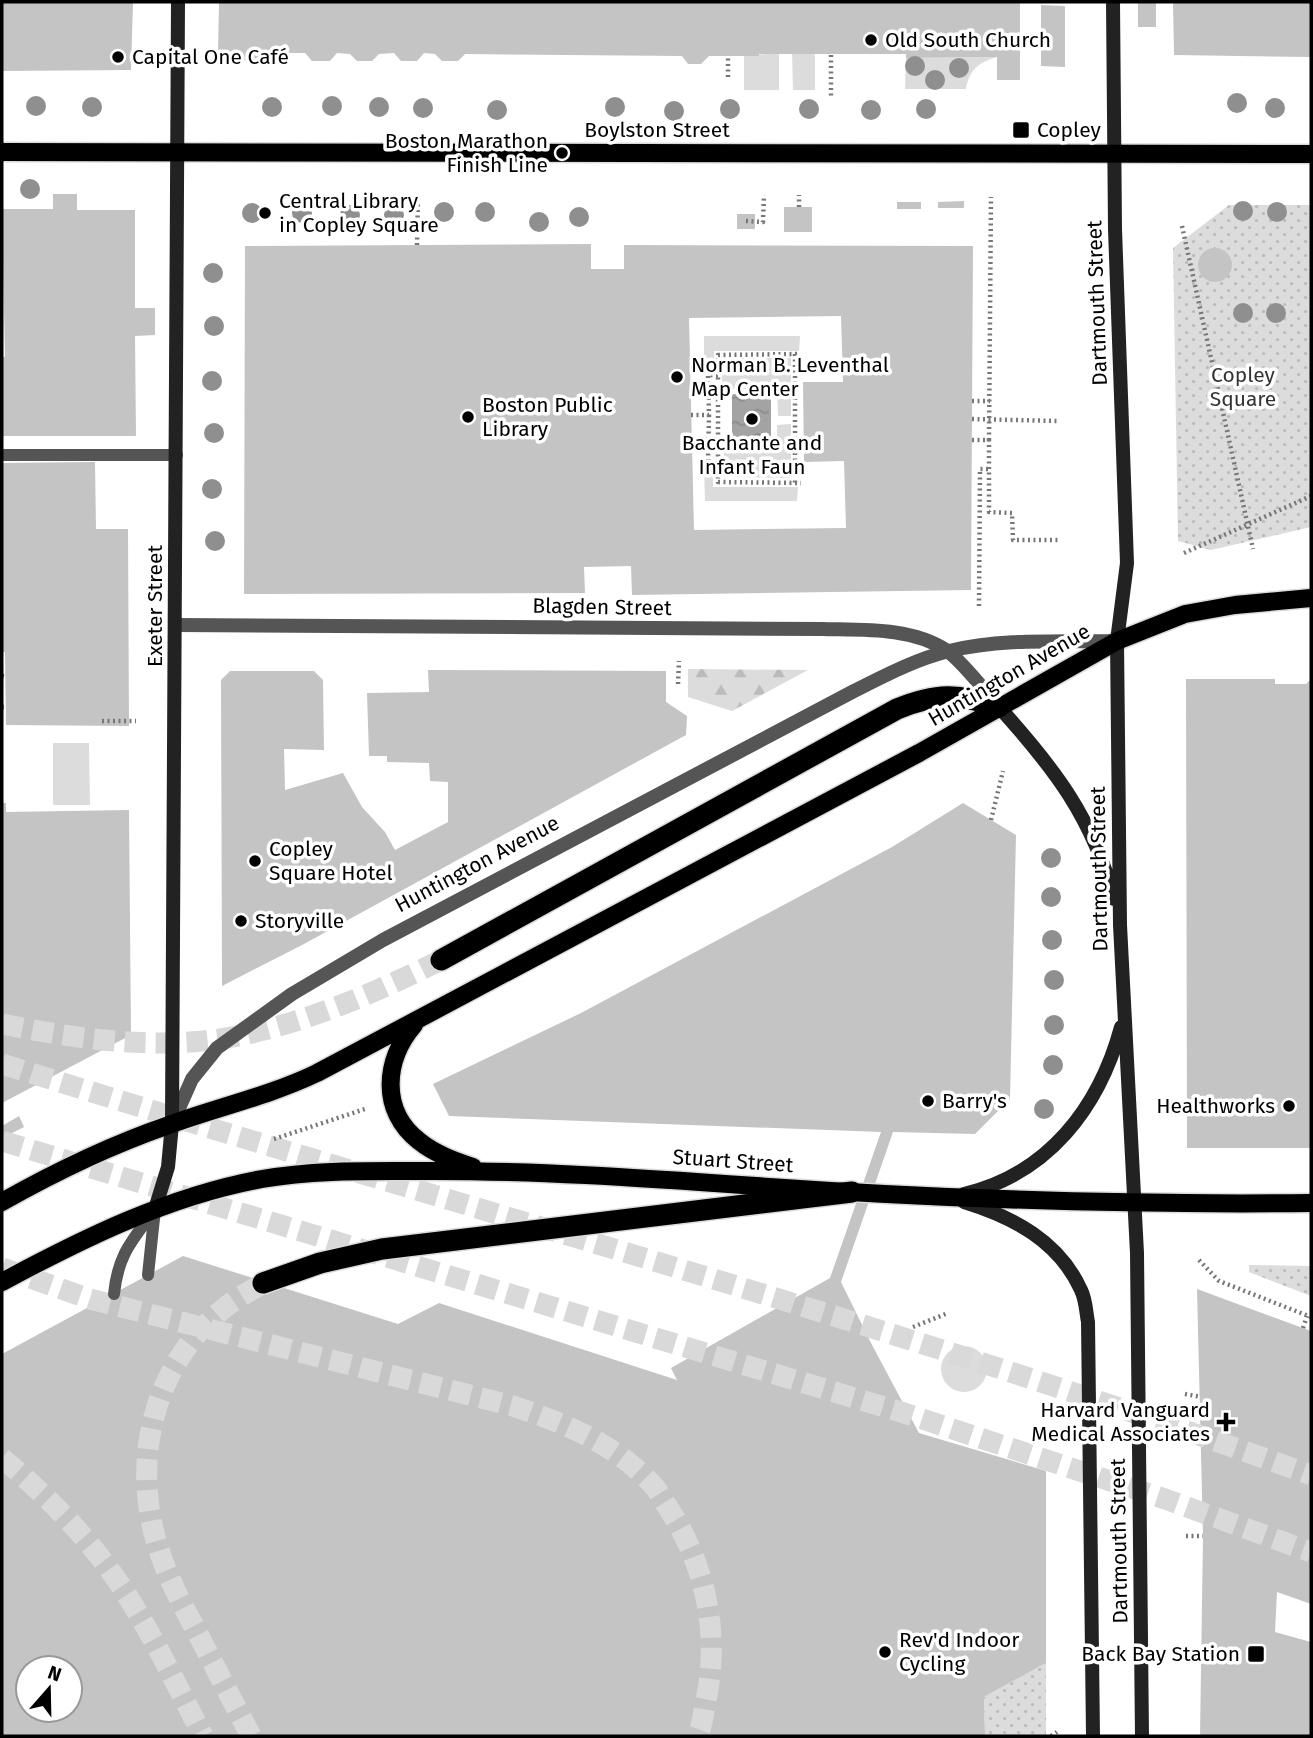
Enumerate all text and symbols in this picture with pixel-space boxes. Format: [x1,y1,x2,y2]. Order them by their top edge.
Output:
place label: Old South Church [885,27,1051,53]
marker: Old South Church [863,32,879,48]
place label: Capital One Café [132,44,289,70]
marker: Capital One Café [110,49,126,65]
street label: Boylston Street [584,117,730,143]
place label: Copley [1037,117,1101,143]
marker: Copley [1011,120,1031,140]
place label: Boston Marathon Finish Line [385,128,548,178]
marker: Boston Marathon Finish Line [554,145,570,161]
place label: Central Library in Copley Square [279,188,439,238]
marker: Central Library in Copley Square [257,205,273,221]
street label: Dartmouth Street [1081,220,1113,386]
place label: Norman B. Leventhal Map Center [691,352,889,402]
park label: Copley Square [1210,362,1276,412]
marker: Norman B. Leventhal Map Center [669,369,685,385]
place label: Boston Public Library [482,392,613,442]
marker: Boston Public Library [460,409,476,425]
marker: Bacchante and Infant Faun [744,411,760,427]
place label: Bacchante and Infant Faun [682,430,822,480]
street label: Exeter Street [142,545,168,667]
street label: Blagden Street [532,593,672,621]
street label: Huntington Avenue [923,618,1095,732]
street label: Dartmouth Street [1085,786,1113,952]
street label: Huntington Avenue [390,810,564,918]
place label: Copley Square Hotel [269,836,393,886]
marker: Copley Square Hotel [247,853,263,869]
place label: Storyville [255,908,344,934]
marker: Storyville [233,913,249,929]
place label: Barry's [942,1088,1007,1114]
marker: Barry's [920,1093,936,1109]
place label: Healthworks [1156,1093,1275,1119]
marker: Healthworks [1281,1098,1297,1114]
street label: Stuart Street [672,1144,795,1178]
place label: Harvard Vanguard Medical Associates [1031,1397,1210,1447]
marker: Harvard Vanguard Medical Associates [1216,1412,1236,1432]
street label: Dartmouth Street [1105,1458,1133,1624]
place label: Rev'd Indoor Cycling [899,1627,1019,1677]
place label: Back Bay Station [1081,1641,1240,1667]
marker: Rev'd Indoor Cycling [877,1644,893,1660]
marker: Back Bay Station [1246,1644,1266,1664]
north arrow [14,1654,84,1724]
text: N [45,1661,65,1686]

